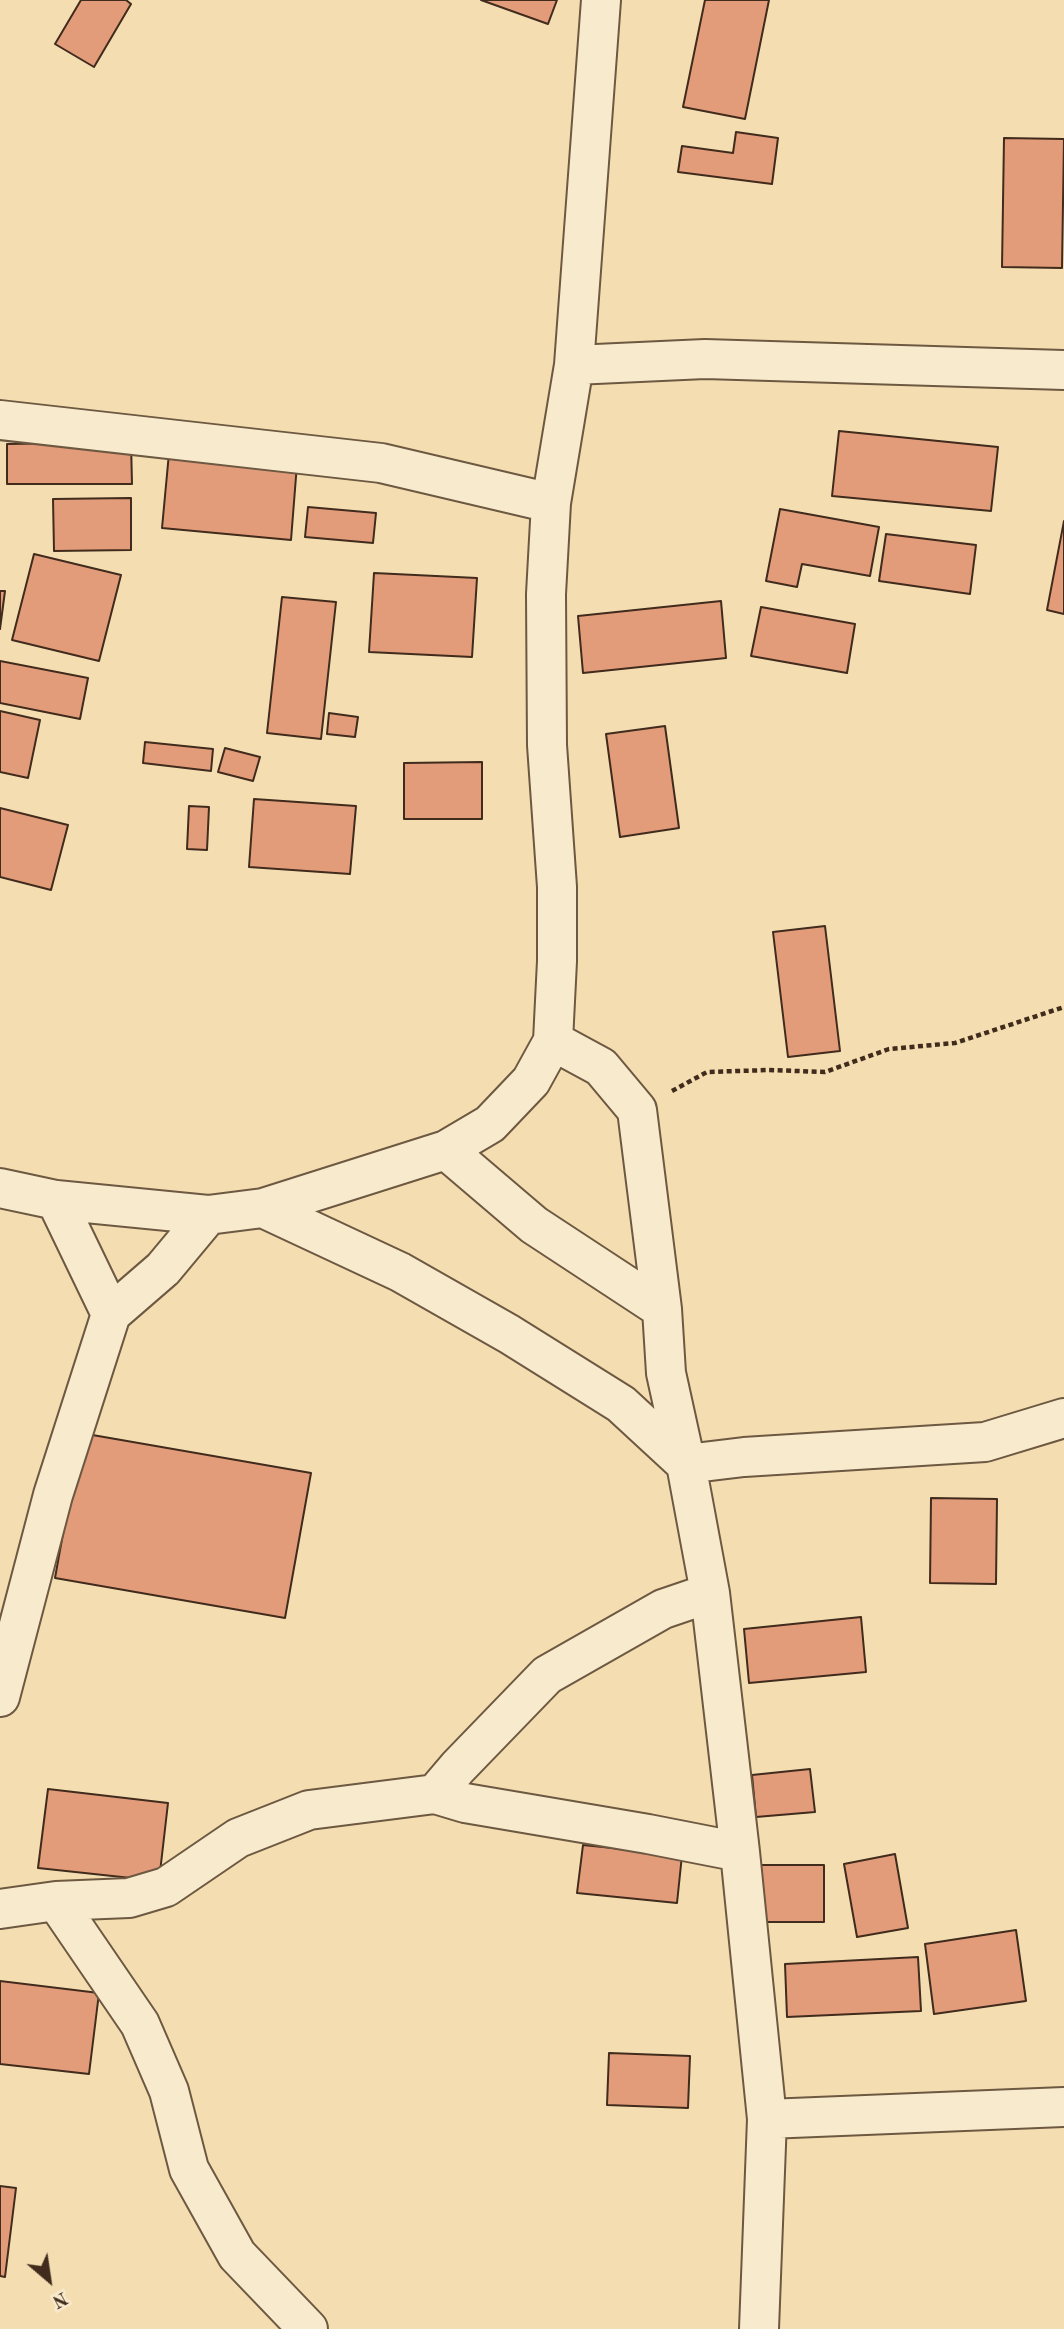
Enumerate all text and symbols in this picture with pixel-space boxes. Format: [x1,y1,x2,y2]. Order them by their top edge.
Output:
north arrow [14,2245,84,2315]
text: N [48,2287,70,2311]

